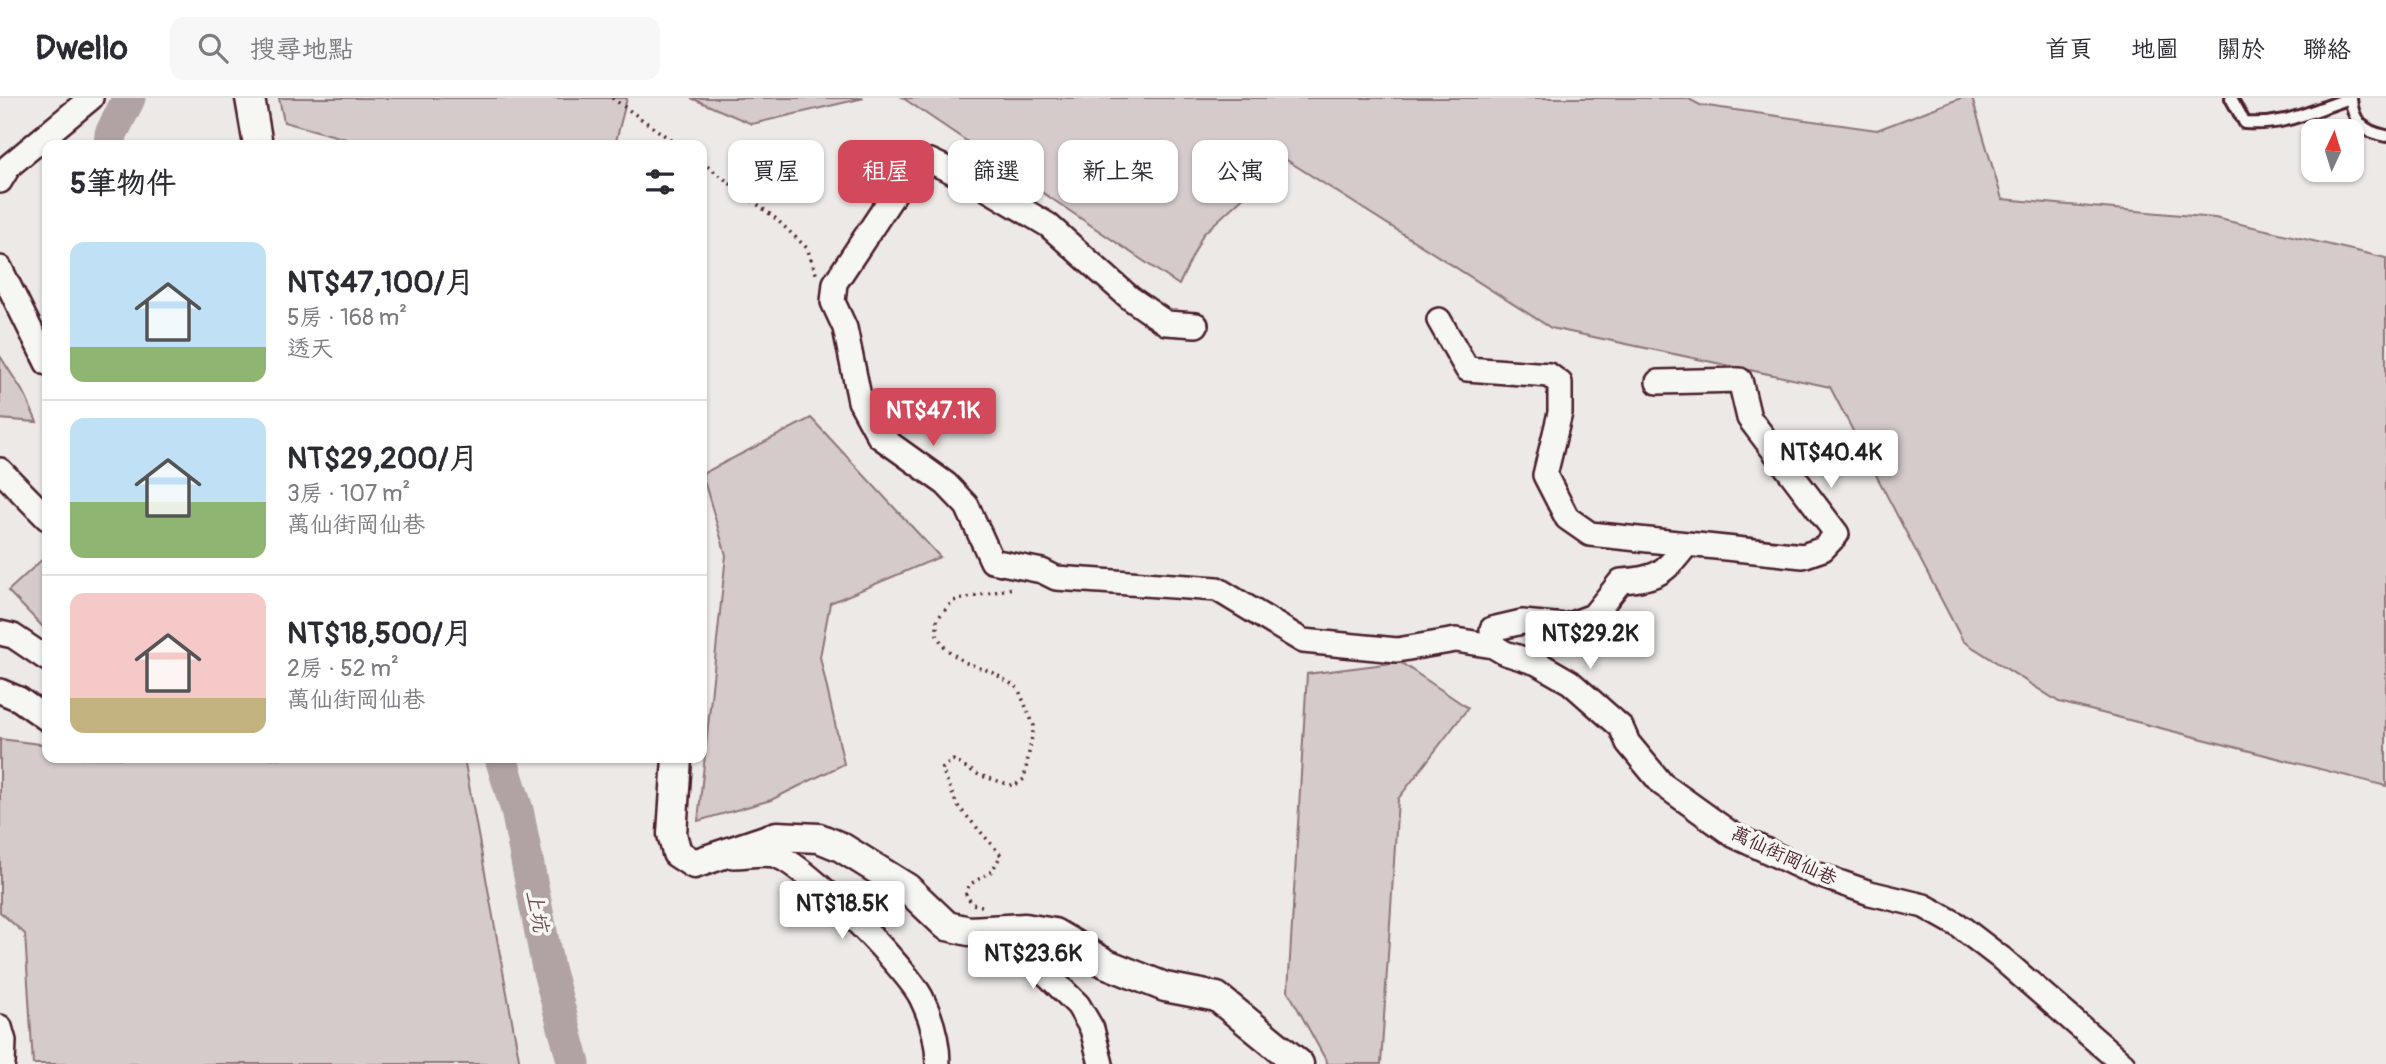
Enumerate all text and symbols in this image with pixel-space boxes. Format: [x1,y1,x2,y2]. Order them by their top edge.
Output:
search box [170,17,660,80]
text: Dwello [35,28,128,69]
icon: search [194,29,232,67]
text: 搜尋地點 [250,34,354,66]
text: 首頁 [2045,35,2093,64]
text: 地圖 [2131,35,2179,64]
text: 關於 [2217,35,2265,64]
text: 聯絡 [2303,35,2351,64]
north arrow [2301,119,2364,182]
map controls [2301,119,2364,182]
chip: 買屋 [728,140,824,203]
chip: 租屋 [838,140,934,203]
chip: 篩選 [948,140,1044,203]
chip: 新上架 [1058,140,1178,203]
chip: 公寓 [1192,140,1288,203]
icon: filters [641,163,679,201]
text: 5筆物件 [70,165,176,202]
text: NT$47,100/月 [287,264,475,301]
icon: home [126,270,210,354]
text: 5房 · 168 m² [287,303,407,332]
text: 透天 [287,334,333,363]
pin: NT$47.1K [861,388,1005,448]
text: NT$47.1K [886,396,980,425]
pin: NT$40.4K [1759,430,1903,490]
text: NT$40.4K [1780,438,1882,467]
text: NT$29,200/月 [287,440,479,477]
icon: home [126,446,210,530]
text: 3房 · 107 m² [287,479,410,508]
text: 萬仙街岡仙巷 [287,510,425,539]
pin: NT$29.2K [1518,612,1662,671]
text: NT$18,500/月 [287,615,473,652]
text: NT$29.2K [1541,619,1639,648]
icon: home [126,621,210,705]
text: 2房 · 52 m² [287,654,399,683]
text: 萬仙街岡仙巷 [287,685,425,714]
street label: 萬仙街岡仙巷 [1727,821,1841,891]
pin: NT$18.5K [770,882,914,941]
water label: 上坑 [520,888,555,936]
text: NT$18.5K [796,889,888,918]
pin: NT$23.6K [961,932,1105,991]
text: NT$23.6K [984,939,1082,968]

